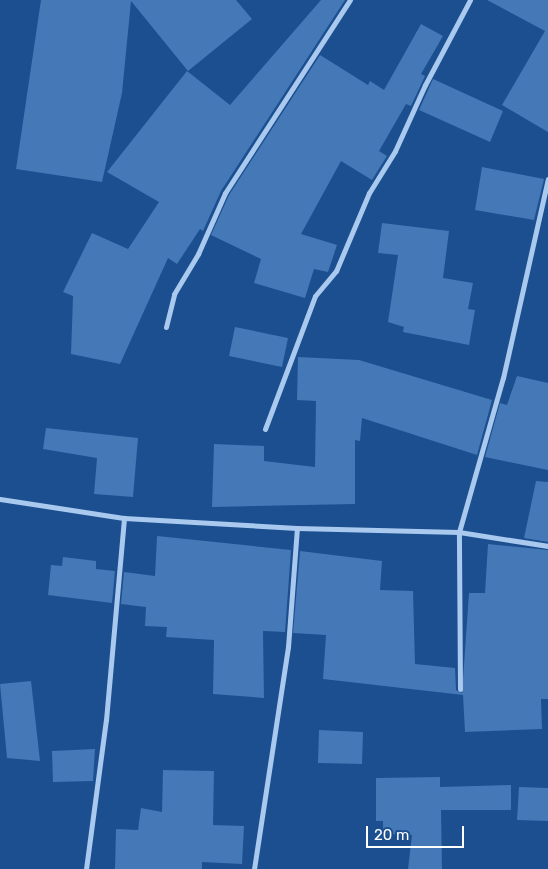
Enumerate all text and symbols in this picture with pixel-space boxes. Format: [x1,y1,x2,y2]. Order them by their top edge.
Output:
scale bar [368,816,466,848]
text: 20 m [374,826,409,844]

